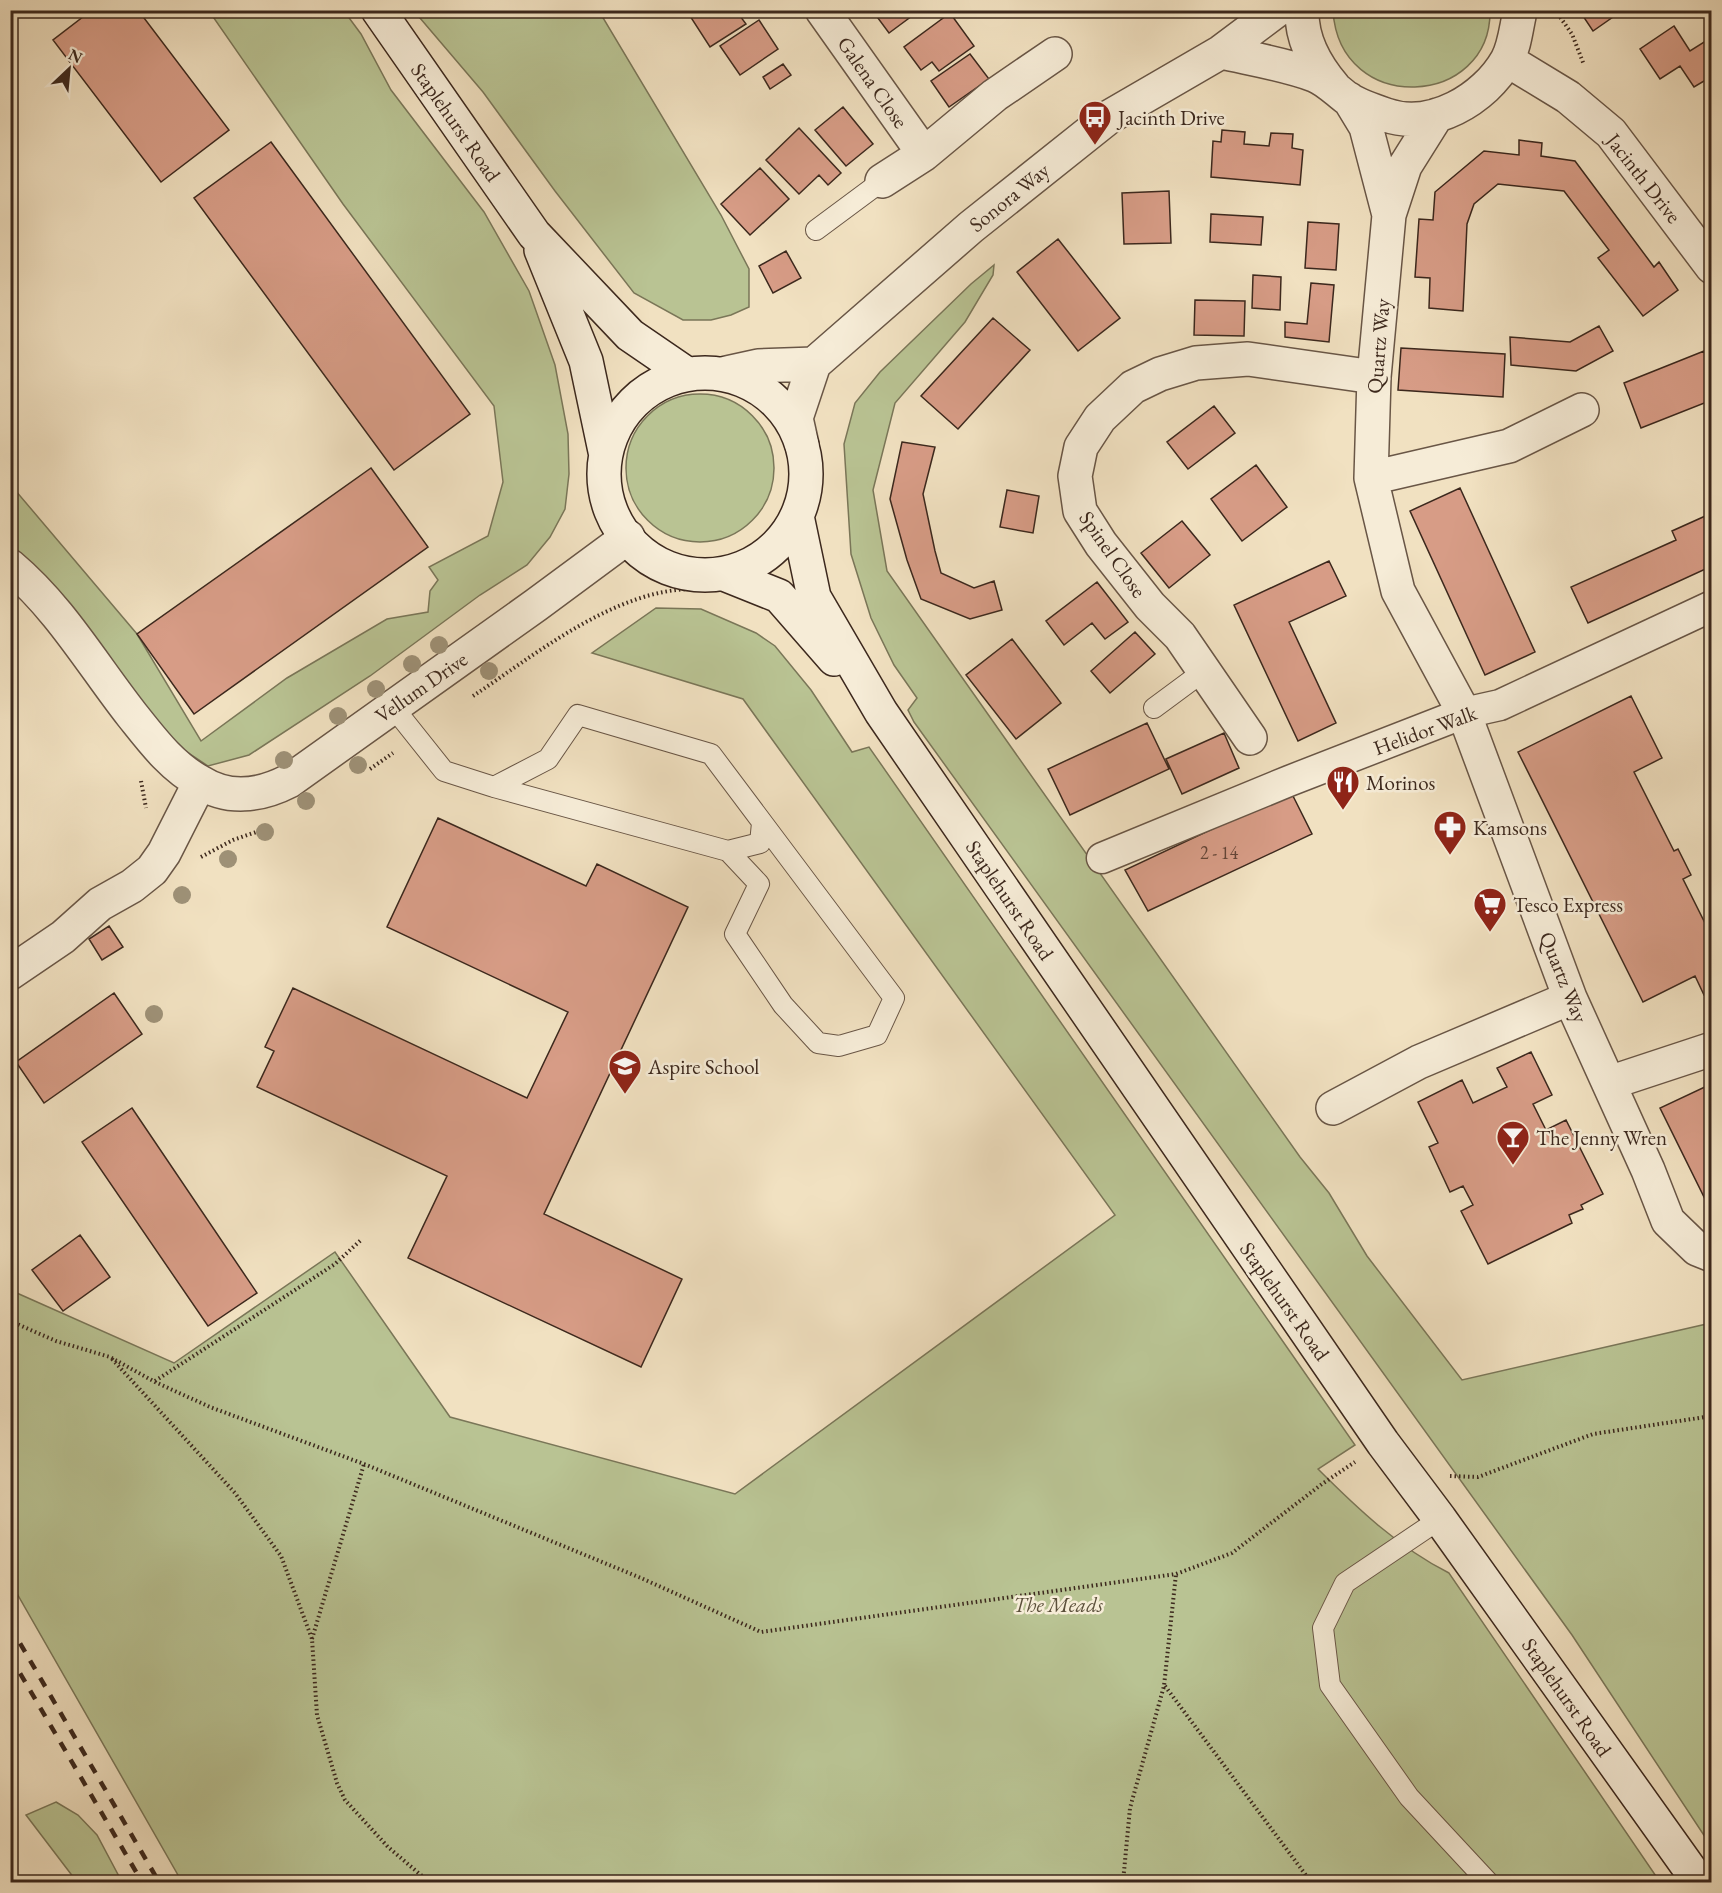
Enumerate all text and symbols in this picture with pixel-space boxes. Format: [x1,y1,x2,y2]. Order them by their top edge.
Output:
street label: Galena Close [832,31,914,133]
north arrow [39,39,99,99]
text: N [65,44,86,68]
street label: Staplehurst Road [405,57,507,187]
bus stop icon: Jacinth Drive [1077,99,1113,146]
place label: Jacinth Drive [1116,104,1225,131]
street label: Jacinth Drive [1599,126,1688,228]
street label: Sonora Way [963,156,1055,238]
street label: Quartz Way [1360,296,1397,395]
street label: Spinel Close [1073,505,1153,603]
street label: Vellum Drive [370,645,472,729]
street label: Helidor Walk [1370,698,1481,761]
restaurant icon: Morinos [1325,764,1361,811]
place label: Morinos [1366,769,1436,796]
pharmacy icon: Kamsons [1432,809,1468,856]
place label: Kamsons [1473,814,1547,841]
street label: Staplehurst Road [960,835,1060,965]
house number: 2 - 14 [1200,841,1238,864]
supermarket icon: Tesco Express [1472,886,1508,933]
place label: Tesco Express [1513,891,1623,918]
street label: Quartz Way [1533,928,1595,1028]
school or university icon: Aspire School [607,1048,643,1095]
place label: Aspire School [647,1053,759,1080]
bar icon: The Jenny Wren [1495,1119,1531,1166]
place label: The Jenny Wren [1536,1124,1667,1151]
street label: Staplehurst Road [1234,1236,1336,1366]
park label: The Meads [1013,1591,1103,1618]
street label: Staplehurst Road [1516,1632,1618,1762]

